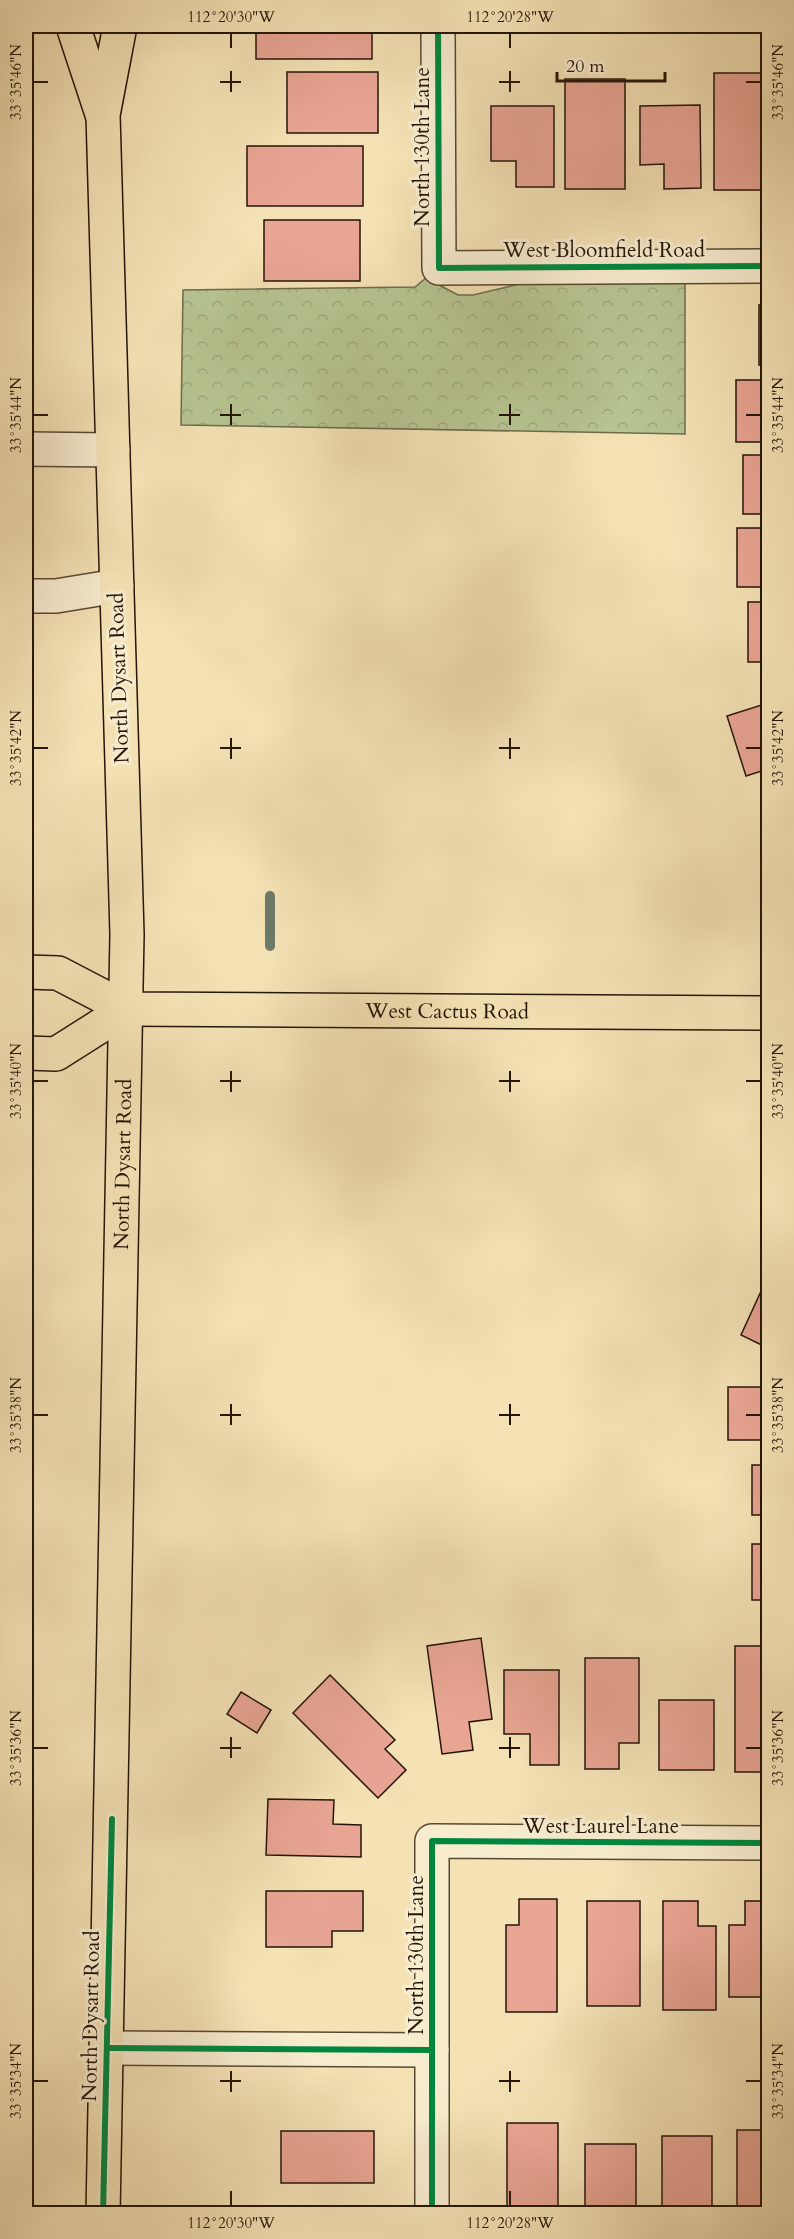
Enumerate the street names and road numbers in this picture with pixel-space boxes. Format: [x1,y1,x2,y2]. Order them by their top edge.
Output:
street label: North 130th Lane [408,67,437,227]
street label: West Bloomfield Road [502,236,705,265]
street label: North Dysart Road [102,592,136,764]
street label: West Cactus Road [364,996,529,1026]
street label: North Dysart Road [107,1078,139,1250]
street label: West Laurel Lane [522,1812,679,1841]
street label: North 130th Lane [402,1875,431,2035]
street label: North Dysart Road [75,1930,107,2102]

